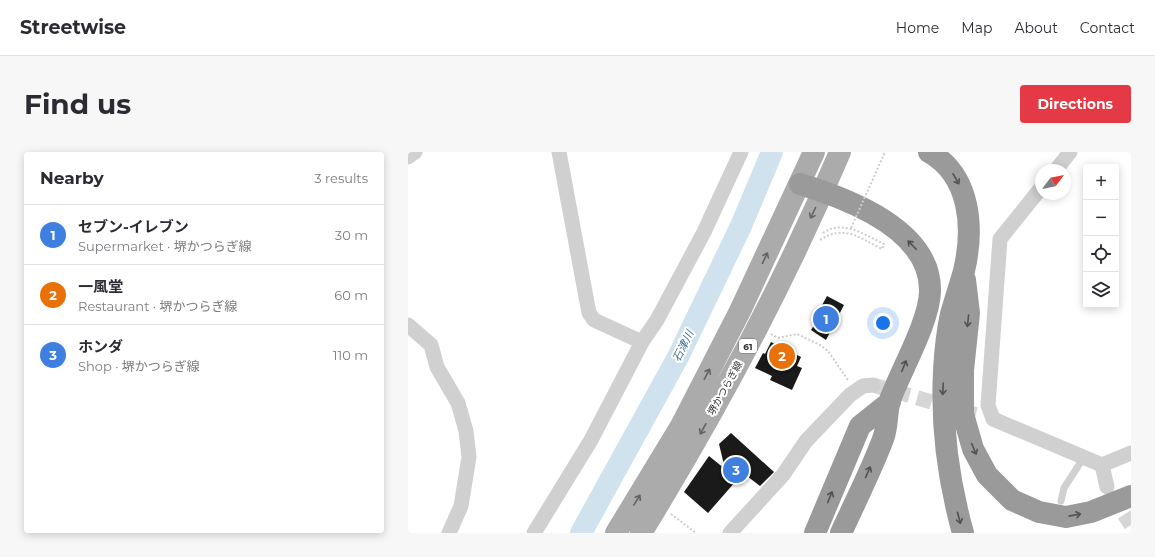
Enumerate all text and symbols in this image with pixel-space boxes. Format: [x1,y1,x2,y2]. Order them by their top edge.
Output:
text: Streetwise [20,16,126,39]
text: Home [896,19,939,37]
text: Map [961,19,992,37]
text: About [1014,19,1058,37]
text: Contact [1080,19,1135,37]
button: Directions [1020,85,1131,123]
text: Find us [24,87,131,121]
north arrow [1035,164,1071,200]
map controls [1083,164,1119,308]
button: + [1083,164,1119,200]
text: Nearby [40,168,104,188]
text: 3 results [314,170,368,186]
one-way arrow [953,173,961,185]
button: − [1083,200,1119,236]
one-way arrow [809,207,816,219]
text: セブン-イレブン [78,217,189,236]
text: 1 [50,227,56,243]
text: 30 m [335,227,368,243]
button: locate [1083,236,1119,272]
text: Supermarket · 堺かつらぎ線 [78,238,252,254]
one-way arrow [907,240,917,250]
one-way arrow [762,252,769,264]
button: layers [1083,272,1119,308]
text: 一風堂 [78,277,123,296]
text: 2 [49,287,57,303]
text: 60 m [334,287,368,303]
text: Restaurant · 堺かつらぎ線 [78,298,238,314]
pin: 1 [813,304,839,334]
your location [873,313,893,333]
one-way arrow [964,314,972,327]
water label: 石津川 [669,327,697,364]
text: ホンダ [78,337,123,356]
road number: 61 [739,339,757,353]
pin: 2 [769,341,795,371]
text: 3 [49,347,57,363]
text: 110 m [333,347,368,363]
text: Shop · 堺かつらぎ線 [78,358,200,374]
street label: 堺かつらぎ線 [705,359,745,417]
one-way arrow [901,360,909,372]
one-way arrow [704,369,711,381]
one-way arrow [939,382,947,395]
one-way arrow [699,422,706,434]
one-way arrow [970,443,978,455]
pin: 3 [723,455,749,485]
one-way arrow [865,466,872,478]
one-way arrow [826,491,834,503]
one-way arrow [633,494,641,506]
one-way arrow [956,511,963,524]
one-way arrow [1068,511,1081,519]

